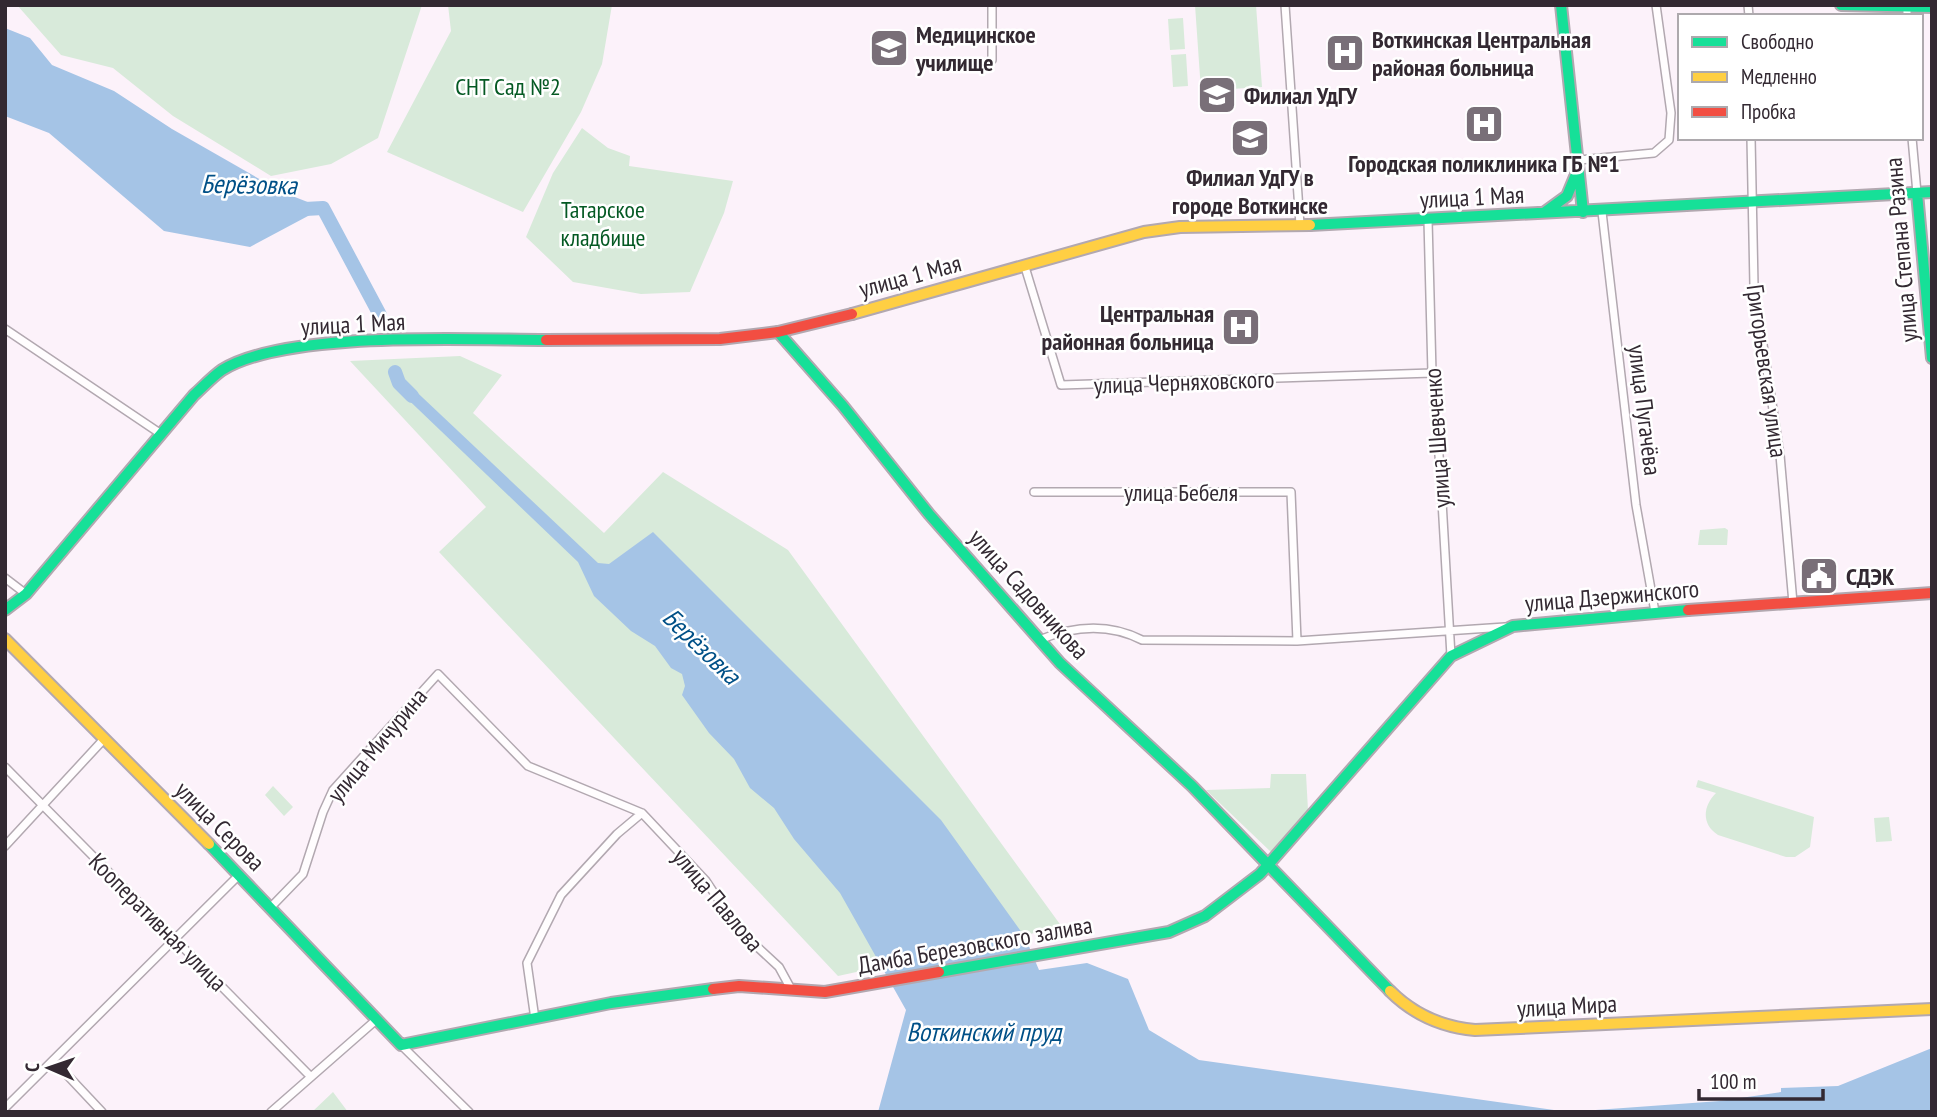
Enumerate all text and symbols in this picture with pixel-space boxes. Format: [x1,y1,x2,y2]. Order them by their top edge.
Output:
legend [1678,14,1923,140]
place label: Медицинское училище [915,19,1036,78]
place label: Воткинская Центральная районая больница [1372,24,1591,83]
school or university icon: Медицинское училище [868,27,910,69]
text: Свободно [1741,28,1814,55]
hospital icon: Воткинская Центральная районая больница [1324,32,1366,74]
text: Медленно [1741,63,1817,90]
park label: СНТ Сад №2 [455,71,561,102]
school or university icon: Филиал УдГУ [1196,74,1238,116]
place label: Филиал УдГУ [1244,80,1358,111]
text: Пробка [1741,98,1796,125]
hospital icon: Городская поликлиника ГБ №1 [1463,103,1505,145]
school or university icon: Филиал УдГУ в городе Воткинске [1229,117,1271,159]
place label: Городская поликлиника ГБ №1 [1348,148,1620,179]
street label: улица Степана Разина [1877,156,1925,344]
place label: Филиал УдГУ в городе Воткинске [1172,162,1328,221]
water label: Берёзовка [201,167,299,201]
street label: улица 1 Мая [1419,179,1525,215]
park label: Татарское кладбище [560,194,646,253]
street label: улица 1 Мая [856,248,964,304]
street label: Григорьевская улица [1740,283,1794,459]
place label: Центральная районная больница [1042,298,1214,357]
street label: улица 1 Мая [300,306,406,342]
hospital icon: Центральная районная больница [1220,306,1262,348]
street label: улица Пугачёва [1622,343,1668,477]
street label: улица Черняховского [1093,363,1275,401]
street label: улица Шевченко [1417,367,1457,509]
street label: улица Бебеля [1124,477,1238,508]
street label: улица Садовникова [962,522,1096,666]
public building icon: СДЭК [1798,555,1840,597]
place label: СДЭК [1846,561,1895,592]
street label: улица Дзержинского [1524,573,1700,619]
water label: Берёзовка [656,601,749,692]
street label: улица Мичурина [320,682,434,808]
street label: улица Серова [169,775,271,877]
street label: улица Павлова [666,842,770,958]
street label: Кооперативная улица [82,846,234,998]
street label: Дамба Березовского залива [855,909,1095,981]
street label: улица Мира [1516,988,1618,1024]
water label: Воткинский пруд [907,1015,1063,1048]
north arrow [14,1033,84,1103]
scale bar [1699,1058,1823,1102]
text: С [20,1062,44,1072]
text: 100 m [1710,1068,1756,1095]

